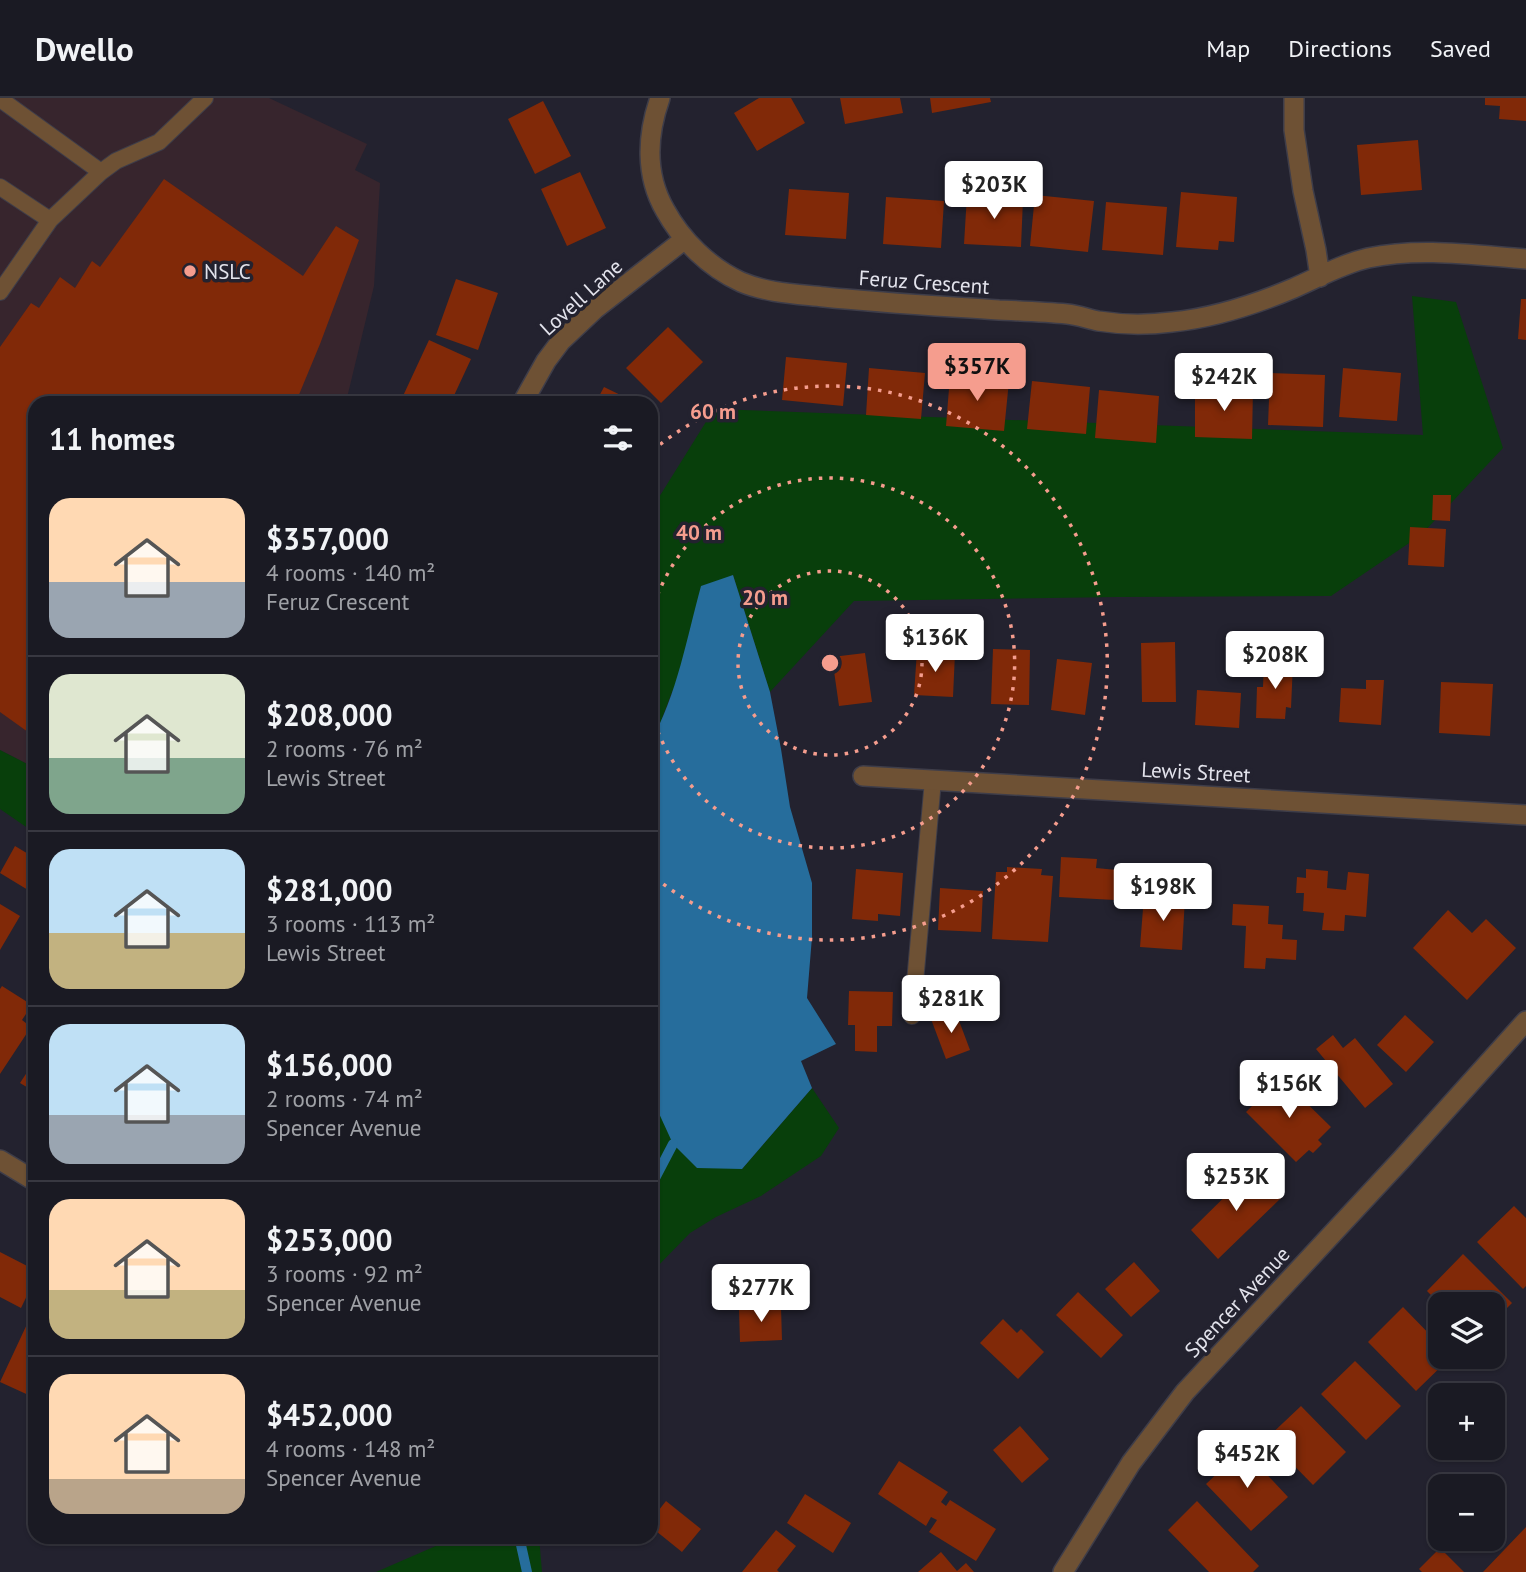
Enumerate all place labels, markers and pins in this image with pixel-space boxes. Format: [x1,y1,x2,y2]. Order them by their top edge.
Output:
pin: $203K [945,162,1043,221]
place label: NSLC [204,258,251,285]
marker: NSLC [182,263,198,279]
pin: $357K [928,344,1026,403]
pin: $242K [1175,354,1273,413]
pin: $136K [886,614,984,674]
pin: $208K [1226,632,1324,691]
centre of rings [818,651,842,675]
pin: $198K [1114,864,1212,923]
pin: $281K [902,976,1000,1035]
pin: $156K [1240,1060,1338,1120]
pin: $253K [1187,1154,1285,1213]
pin: $277K [712,1264,810,1324]
pin: $452K [1198,1430,1296,1490]

